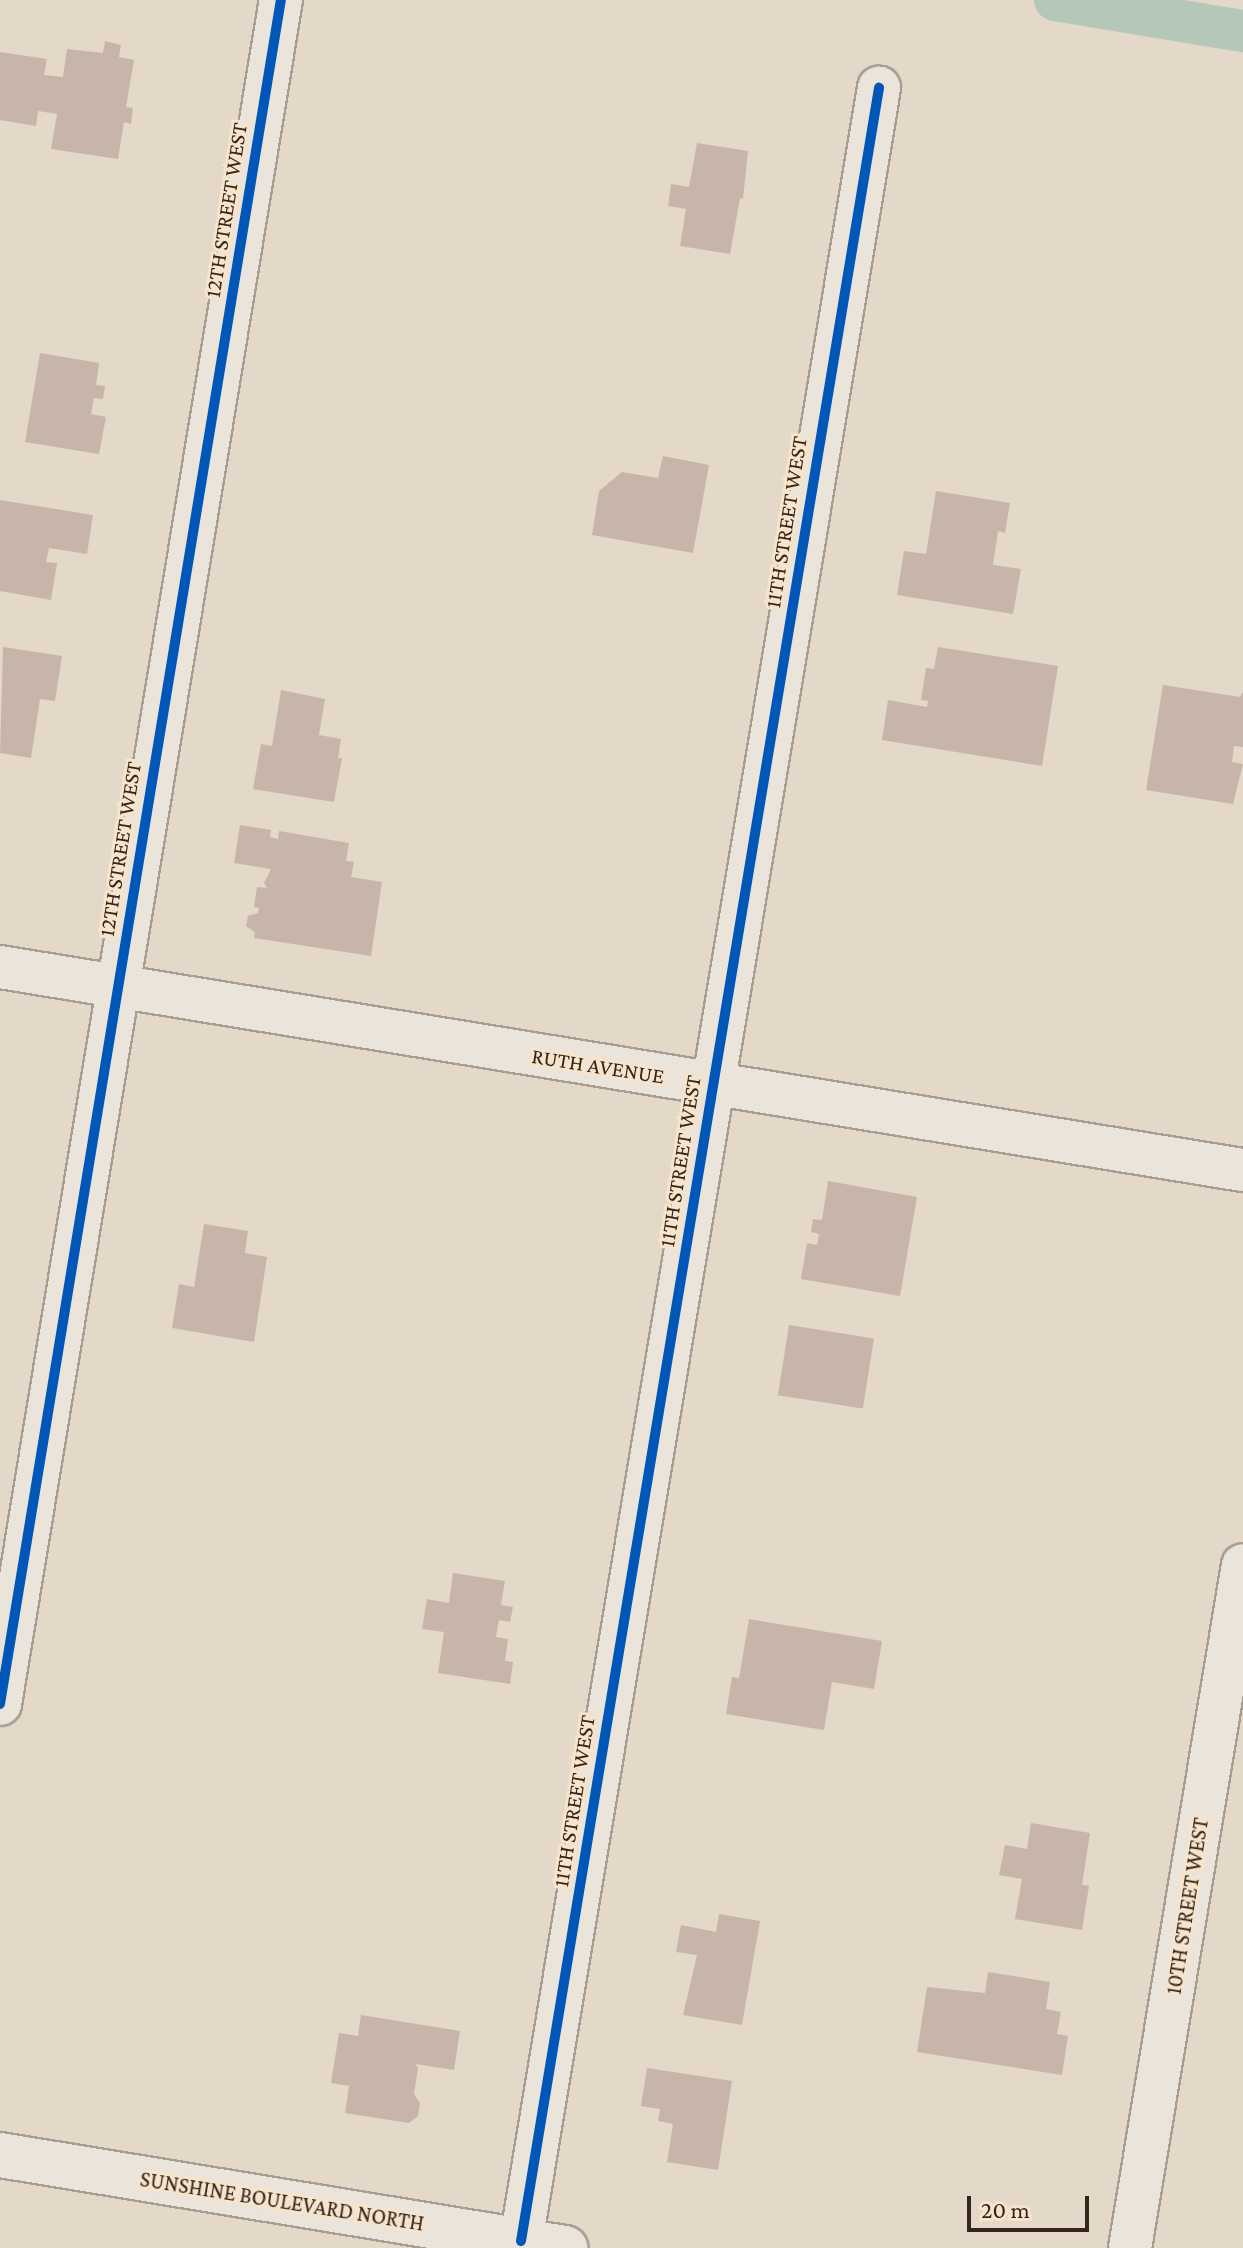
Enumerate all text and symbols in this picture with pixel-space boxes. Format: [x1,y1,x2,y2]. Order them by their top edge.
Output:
street label: 12TH STREET WEST [199,121,253,299]
street label: 11TH STREET WEST [759,434,813,610]
street label: 12TH STREET WEST [93,760,147,938]
street label: RUTH AVENUE [530,1042,666,1090]
street label: 11TH STREET WEST [653,1073,707,1249]
street label: 11TH STREET WEST [547,1713,601,1889]
street label: 10TH STREET WEST [1160,1816,1214,1996]
street label: SUNSHINE BOULEVARD NORTH [138,2166,426,2236]
scale bar [971,2180,1093,2230]
text: 20 m [981,2196,1030,2223]

